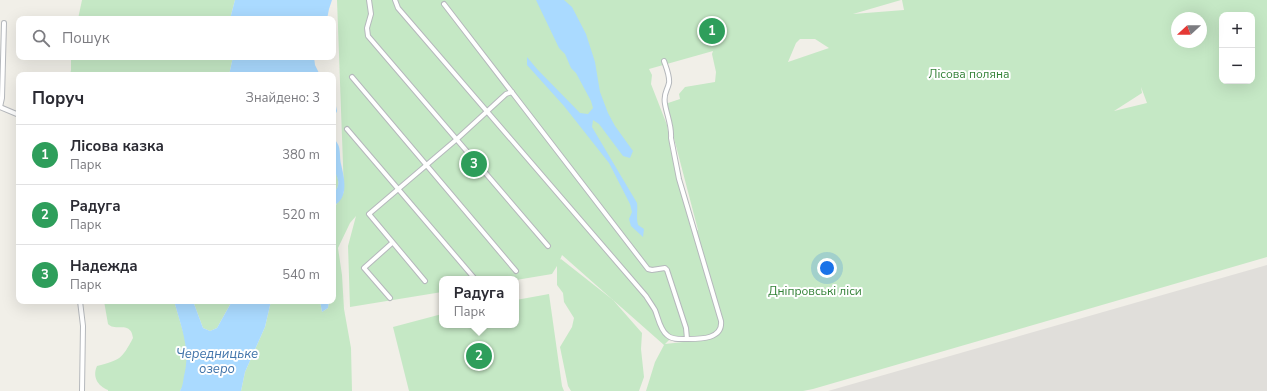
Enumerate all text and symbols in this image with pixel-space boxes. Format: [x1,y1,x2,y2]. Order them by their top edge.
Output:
north arrow [1171,12,1207,48]
map controls [1219,12,1255,84]
button: + [1219,12,1255,48]
search box [16,16,336,60]
pin: 1 [699,16,725,46]
icon: search [30,27,52,49]
text: Пошук [62,28,110,48]
button: − [1219,48,1255,84]
park label: Лісова поляна [929,66,1009,82]
text: Поруч [32,87,84,110]
text: Знайдено: 3 [246,89,320,107]
text: Лісова казка [70,136,164,156]
text: 1 [41,146,49,164]
text: 380 m [282,146,320,164]
pin: 3 [461,149,487,179]
text: Парк [70,156,101,174]
text: Радуга [70,196,121,216]
text: 2 [41,206,49,224]
text: 520 m [282,206,320,224]
text: Парк [70,216,101,234]
text: Надежда [70,256,138,276]
your location [817,258,837,278]
text: 3 [41,266,49,284]
text: 540 m [282,266,320,284]
text: Парк [70,276,101,294]
popup [439,276,519,328]
text: Радуга [454,283,504,303]
park label: Дніпровські ліси [768,283,862,299]
text: Парк [454,303,485,321]
pin: 2 [466,341,492,371]
water label: Чередницьке озеро [176,345,258,378]

